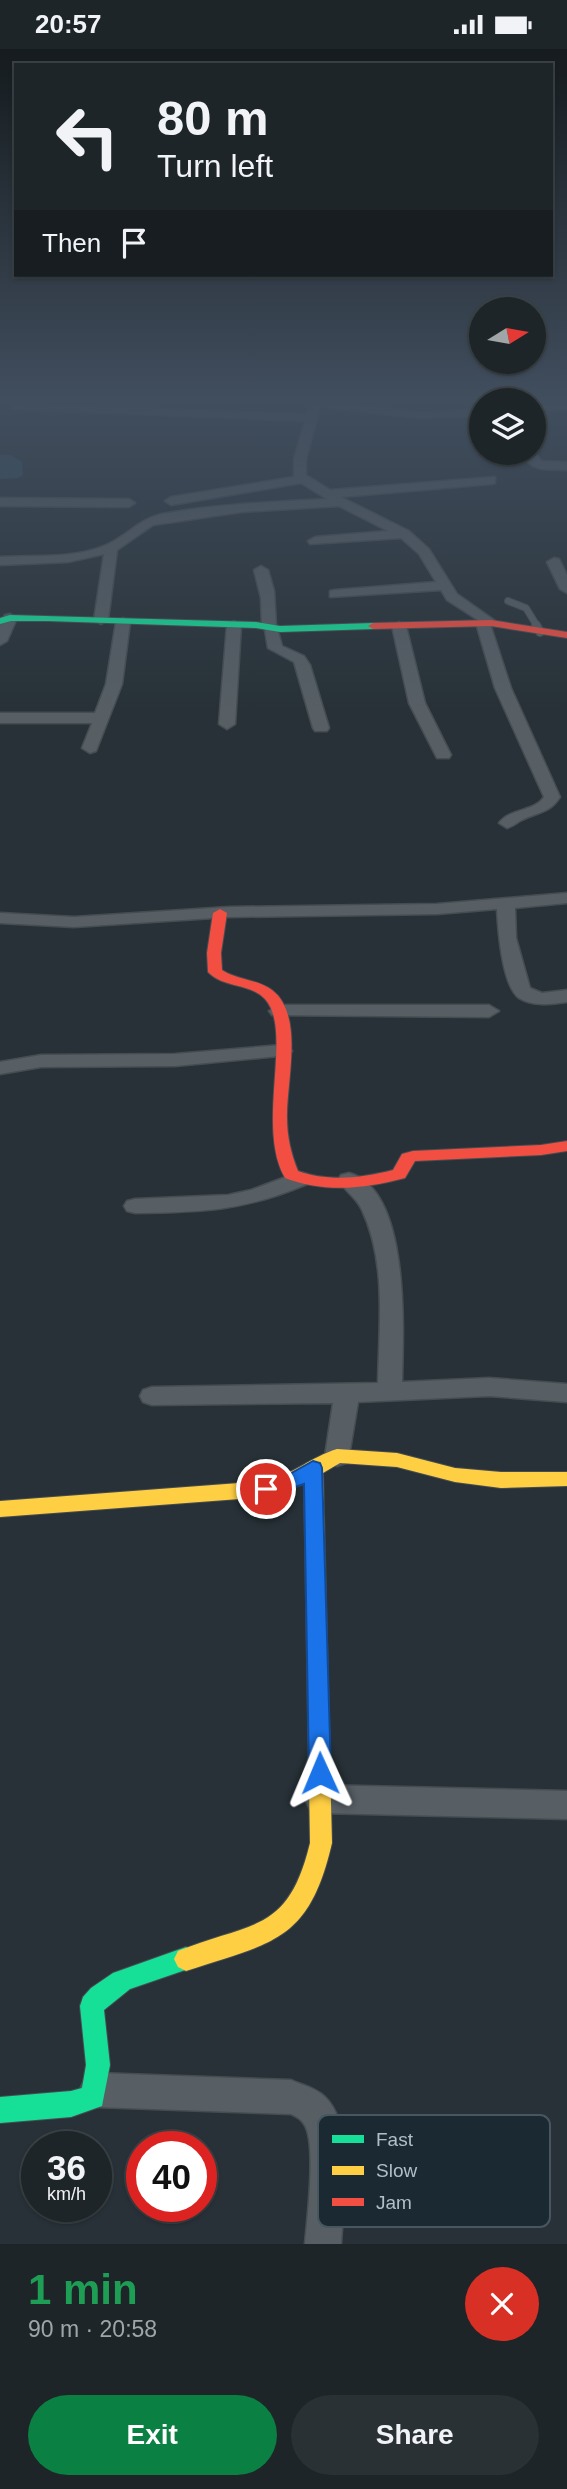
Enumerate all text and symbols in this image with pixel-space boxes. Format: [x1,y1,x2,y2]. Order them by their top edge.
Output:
text: 20:57 [35,9,102,39]
icon: left [42,91,133,182]
text: 80 m [157,91,269,145]
text: Turn left [157,148,273,184]
icon: arrive [115,224,153,262]
text: Then [42,228,101,258]
north arrow [469,297,546,375]
map controls [469,297,546,465]
button: layers [469,388,546,465]
pin [236,1459,296,1519]
icon: arrive [247,1470,285,1508]
position arrow [283,1736,357,1810]
legend [318,2115,550,2227]
text: Fast [376,2129,414,2150]
speed limit sign: 40 [126,2131,217,2222]
text: 36 [47,2148,86,2187]
text: Slow [376,2160,417,2181]
text: km/h [47,2184,86,2204]
text: Jam [376,2192,412,2213]
text: 1 min [28,2266,138,2313]
button: close [465,2267,539,2341]
text: 90 m · 20:58 [28,2316,157,2342]
button: Exit [28,2395,277,2475]
button: Share [291,2395,539,2475]

